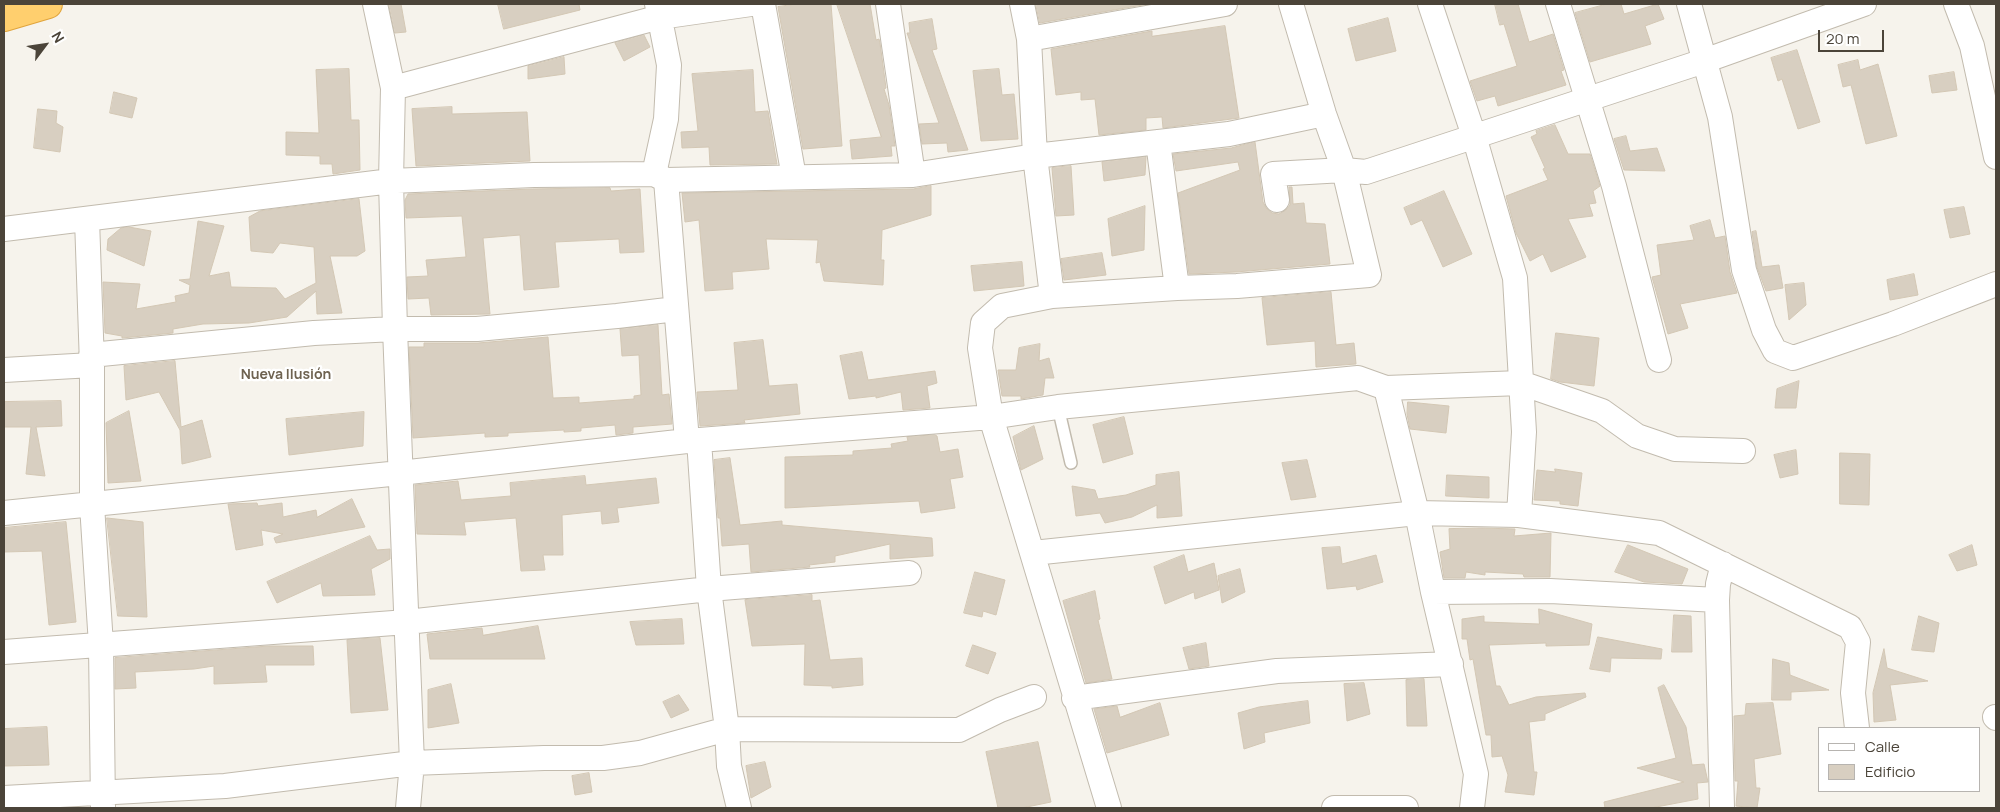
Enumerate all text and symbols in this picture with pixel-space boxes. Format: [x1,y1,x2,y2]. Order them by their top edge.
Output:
north arrow [20,20,70,70]
scale bar [1820,20,1886,52]
text: N [48,28,69,46]
text: 20 m [1826,28,1859,49]
district label: Nueva Ilusión [241,367,331,383]
legend [1818,727,1980,792]
text: Calle [1865,736,1900,757]
text: Edificio [1865,761,1915,782]

